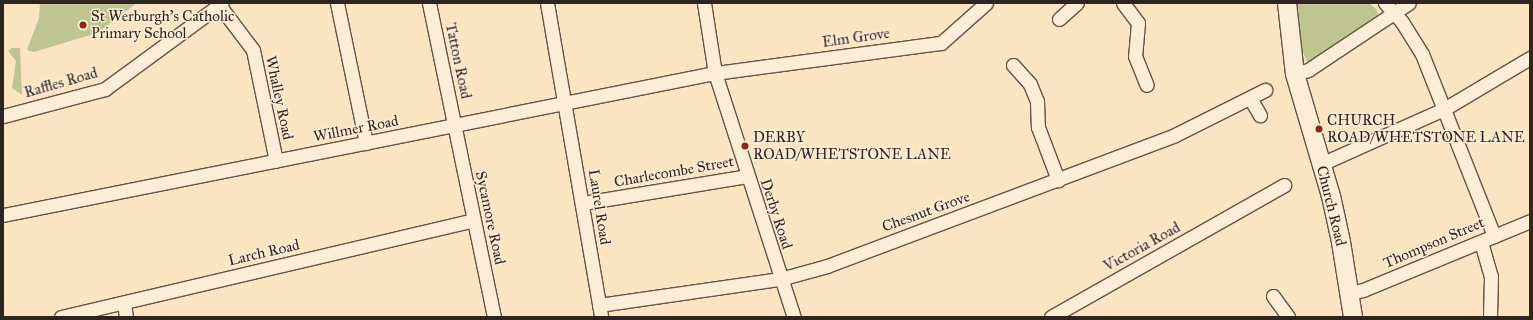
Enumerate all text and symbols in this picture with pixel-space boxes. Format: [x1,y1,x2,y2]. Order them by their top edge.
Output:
place label: St Werburgh's Catholic Primary School [91,7,234,42]
marker: St Werburgh's Catholic Primary School [78,20,88,30]
street label: Tatton Road [441,21,475,101]
street label: Elm Grove [821,24,891,52]
street label: Whalley Road [261,54,297,142]
street label: Raffles Road [22,64,100,102]
place label: CHURCH ROAD/WHETSTONE LANE [1327,111,1525,146]
street label: Willmer Road [312,112,400,146]
marker: CHURCH ROAD/WHETSTONE LANE [1314,124,1324,134]
place label: DERBY ROAD/WHETSTONE LANE [753,128,951,163]
marker: DERBY ROAD/WHETSTONE LANE [740,141,750,151]
street label: Charlecombe Street [613,153,735,191]
street label: Church Road [1312,164,1350,248]
street label: Laurel Road [584,168,614,246]
street label: Sycamore Road [471,170,509,266]
street label: Derby Road [756,177,796,251]
street label: Chesnut Grove [880,188,972,236]
street label: Thompson Street [1381,214,1487,272]
street label: Victoria Road [1100,219,1184,275]
street label: Larch Road [226,236,302,270]

